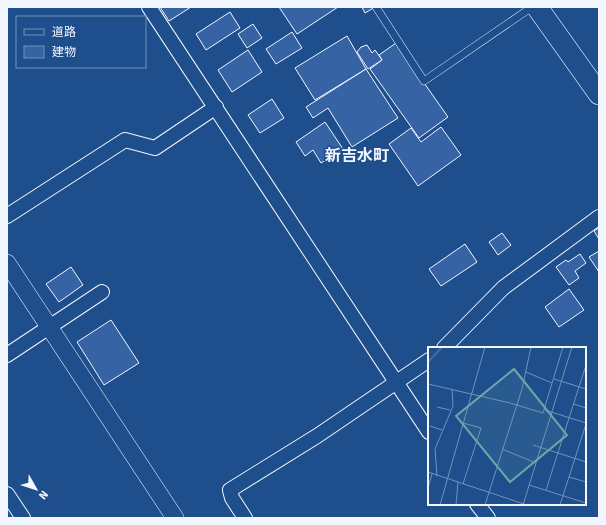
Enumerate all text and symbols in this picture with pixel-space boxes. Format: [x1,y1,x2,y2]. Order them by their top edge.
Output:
legend [16,16,146,68]
text: 道路 [52,25,76,40]
text: 建物 [52,45,76,60]
district label: 新吉水町 [325,146,389,166]
inset map [428,347,586,505]
north arrow [16,469,56,509]
text: N [36,488,51,502]

